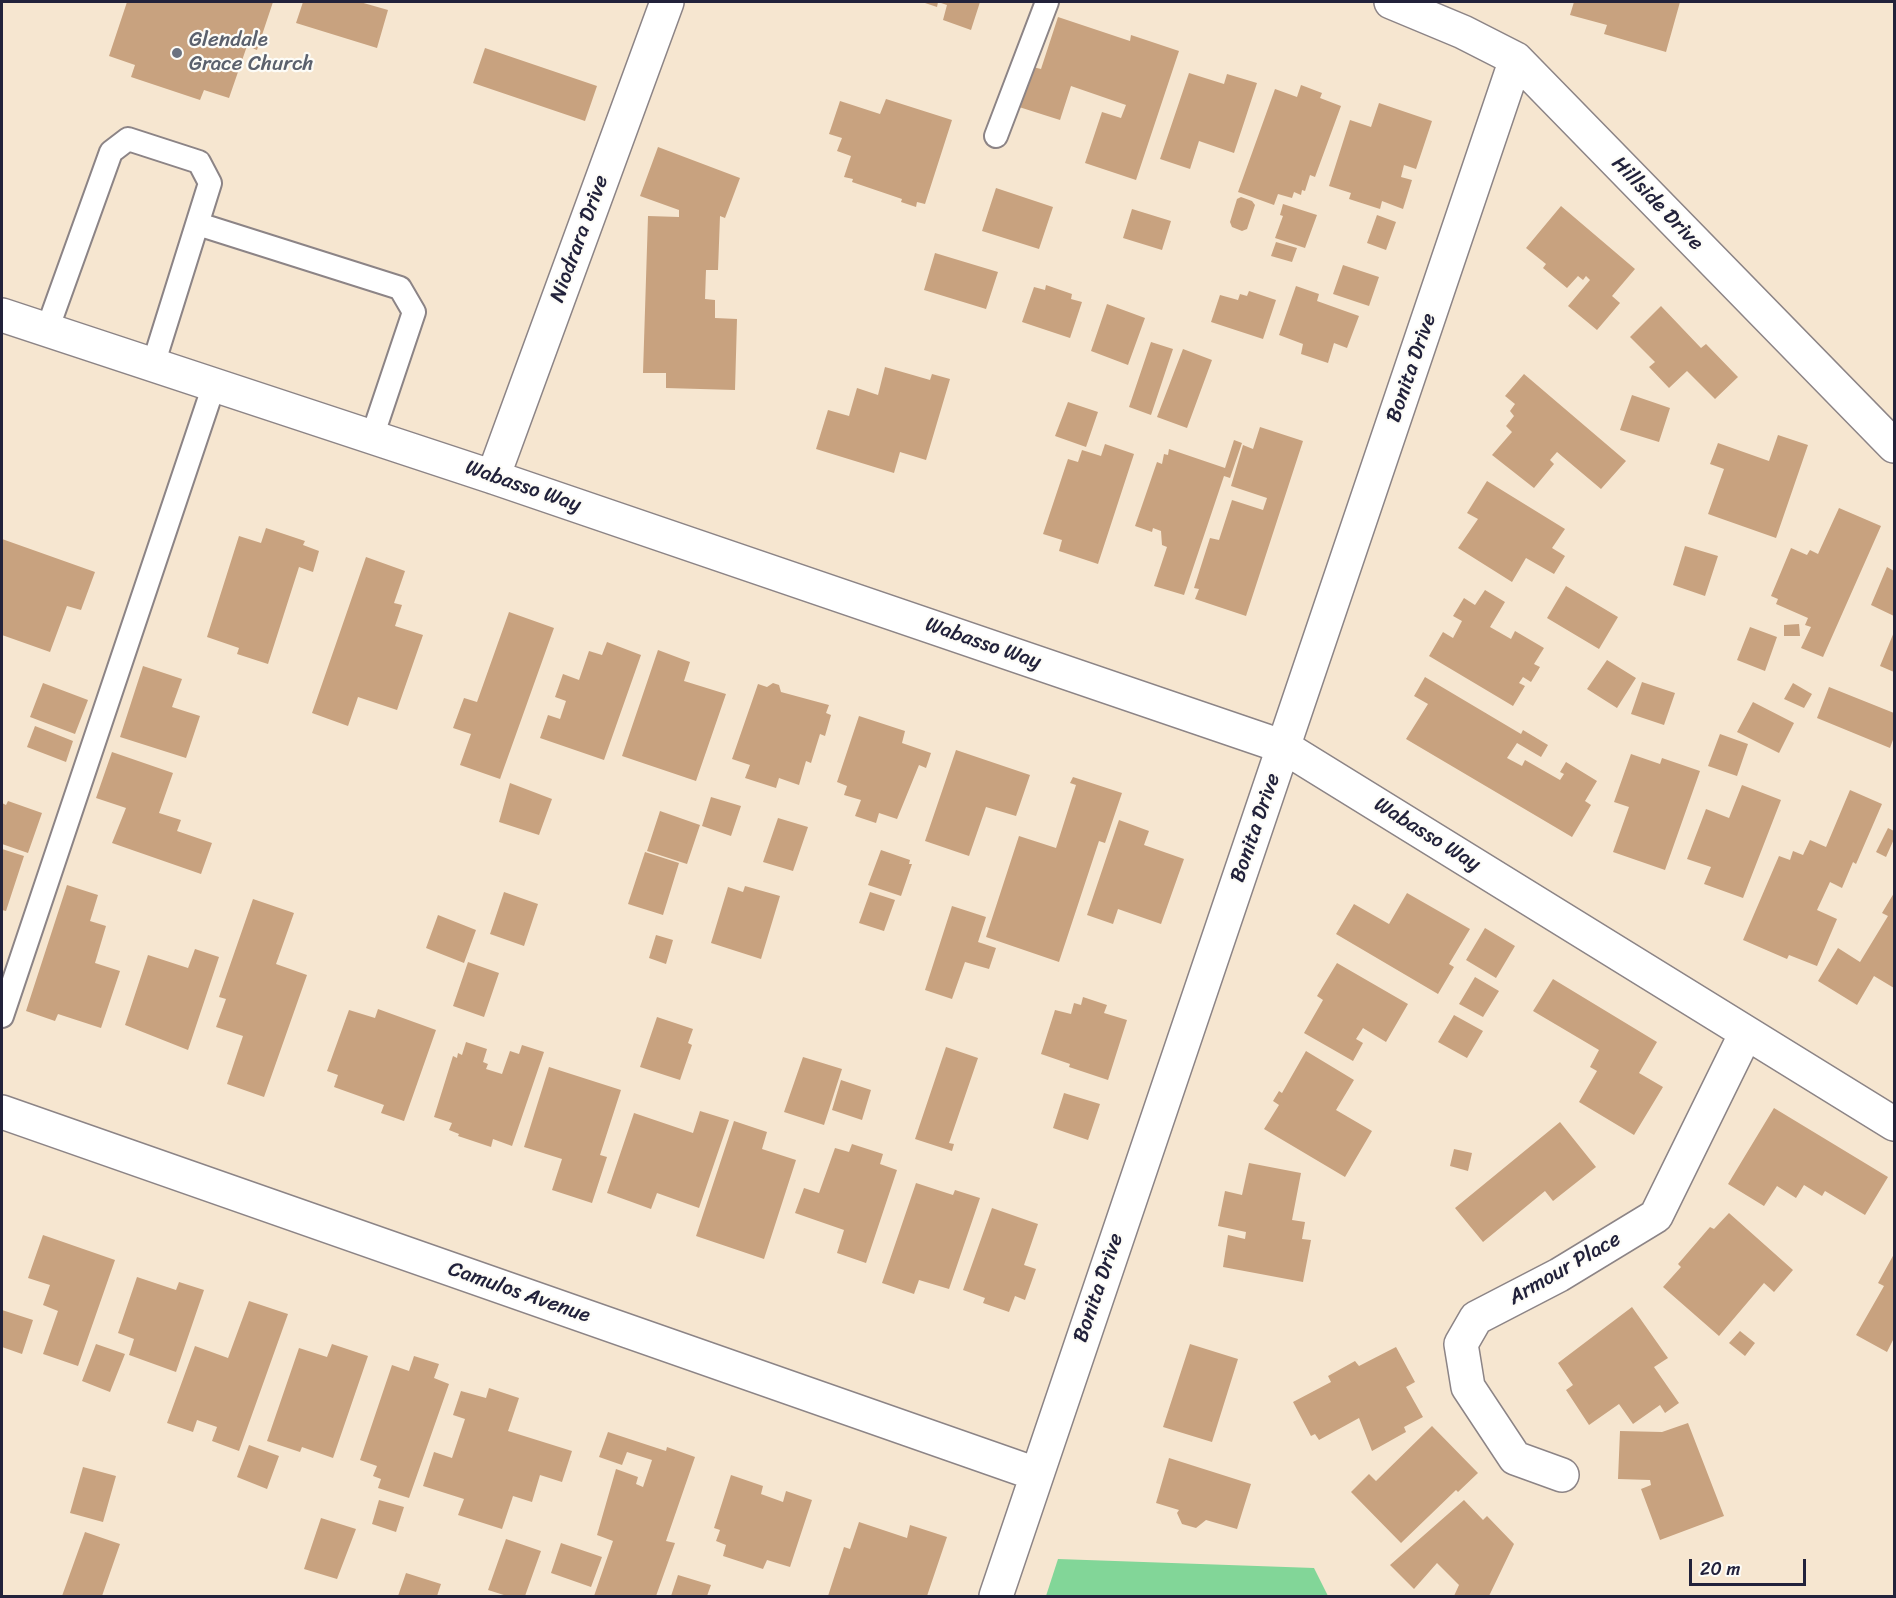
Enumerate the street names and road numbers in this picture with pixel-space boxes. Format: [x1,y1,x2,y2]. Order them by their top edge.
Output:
street label: Hillside Drive [1606,152,1708,256]
street label: Niodrara Drive [545,172,615,306]
street label: Bonita Drive [1382,310,1442,426]
street label: Wabasso Way [462,455,584,519]
street label: Wabasso Way [922,612,1044,676]
street label: Bonita Drive [1226,770,1286,886]
street label: Wabasso Way [1369,792,1485,878]
street label: Armour Place [1505,1227,1625,1311]
street label: Bonita Drive [1069,1230,1129,1346]
street label: Camulos Avenue [445,1257,593,1329]

